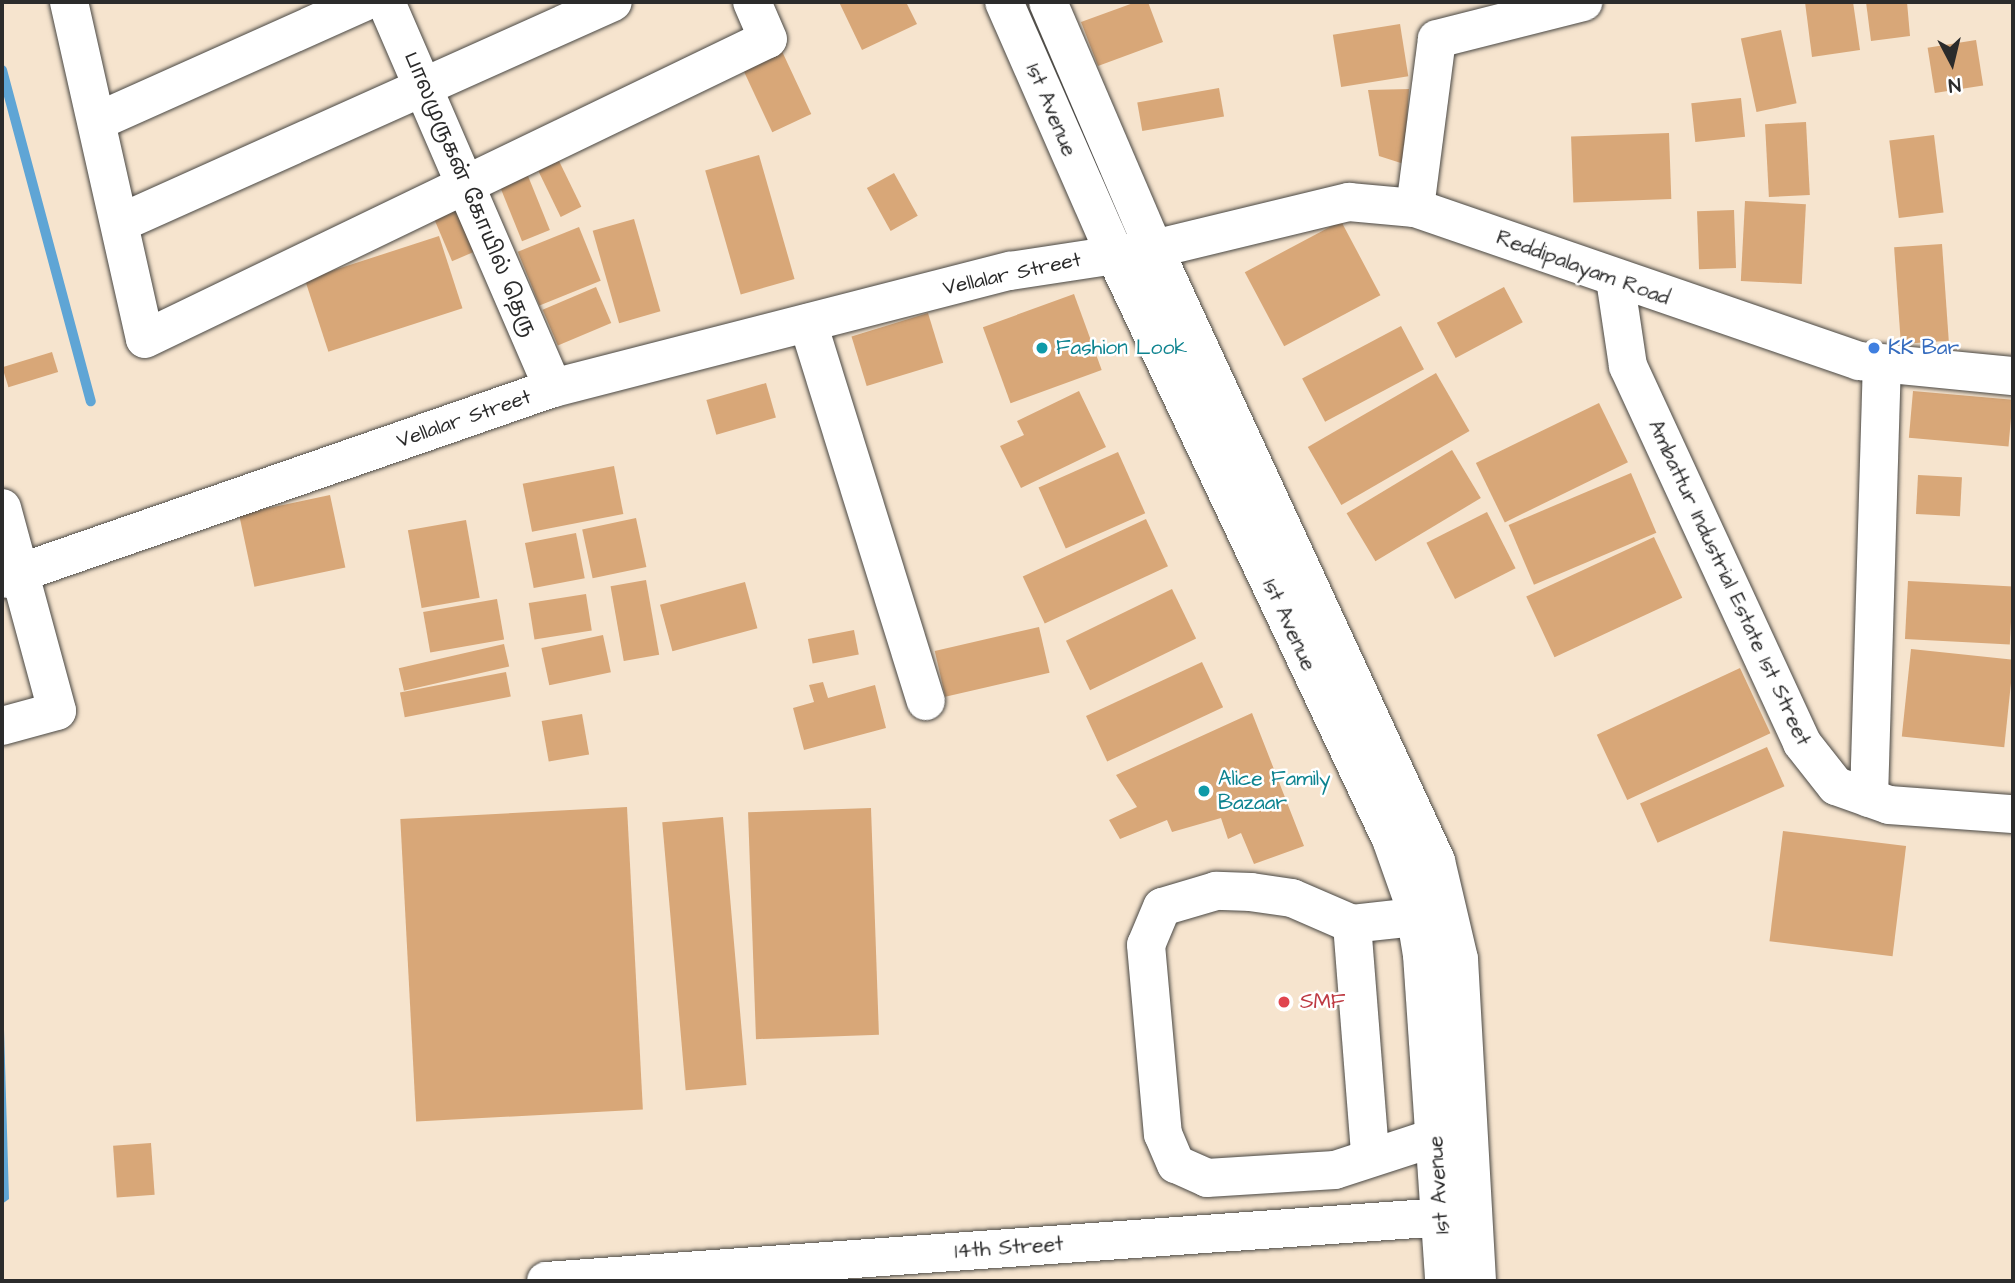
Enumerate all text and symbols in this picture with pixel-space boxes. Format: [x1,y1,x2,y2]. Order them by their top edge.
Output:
north arrow [1917,28,1987,98]
street label: பாலமுருகன் கோயில் தெரு [398,48,542,340]
street label: 1st Avenue [1020,60,1082,160]
text: N [1947,70,1962,98]
street label: Reddipalayam Road [1493,225,1673,311]
street label: Vellalar Street [941,247,1083,301]
place label: Fashion Look [1056,335,1187,361]
place label: KK Bar [1888,335,1959,361]
marker: Fashion Look [1034,340,1050,356]
marker: KK Bar [1866,340,1882,356]
street label: Vellalar Street [393,384,535,454]
street label: Ambattur Industrial Estate 1st Street [1642,416,1816,750]
street label: 1st Avenue [1257,575,1321,675]
place label: Alice Family Bazaar [1218,766,1331,816]
marker: Alice Family Bazaar [1196,783,1212,799]
place label: SMF [1300,989,1345,1015]
marker: SMF [1274,992,1294,1012]
street label: 1st Avenue [1423,1135,1455,1235]
street label: 14th Street [954,1232,1064,1264]

